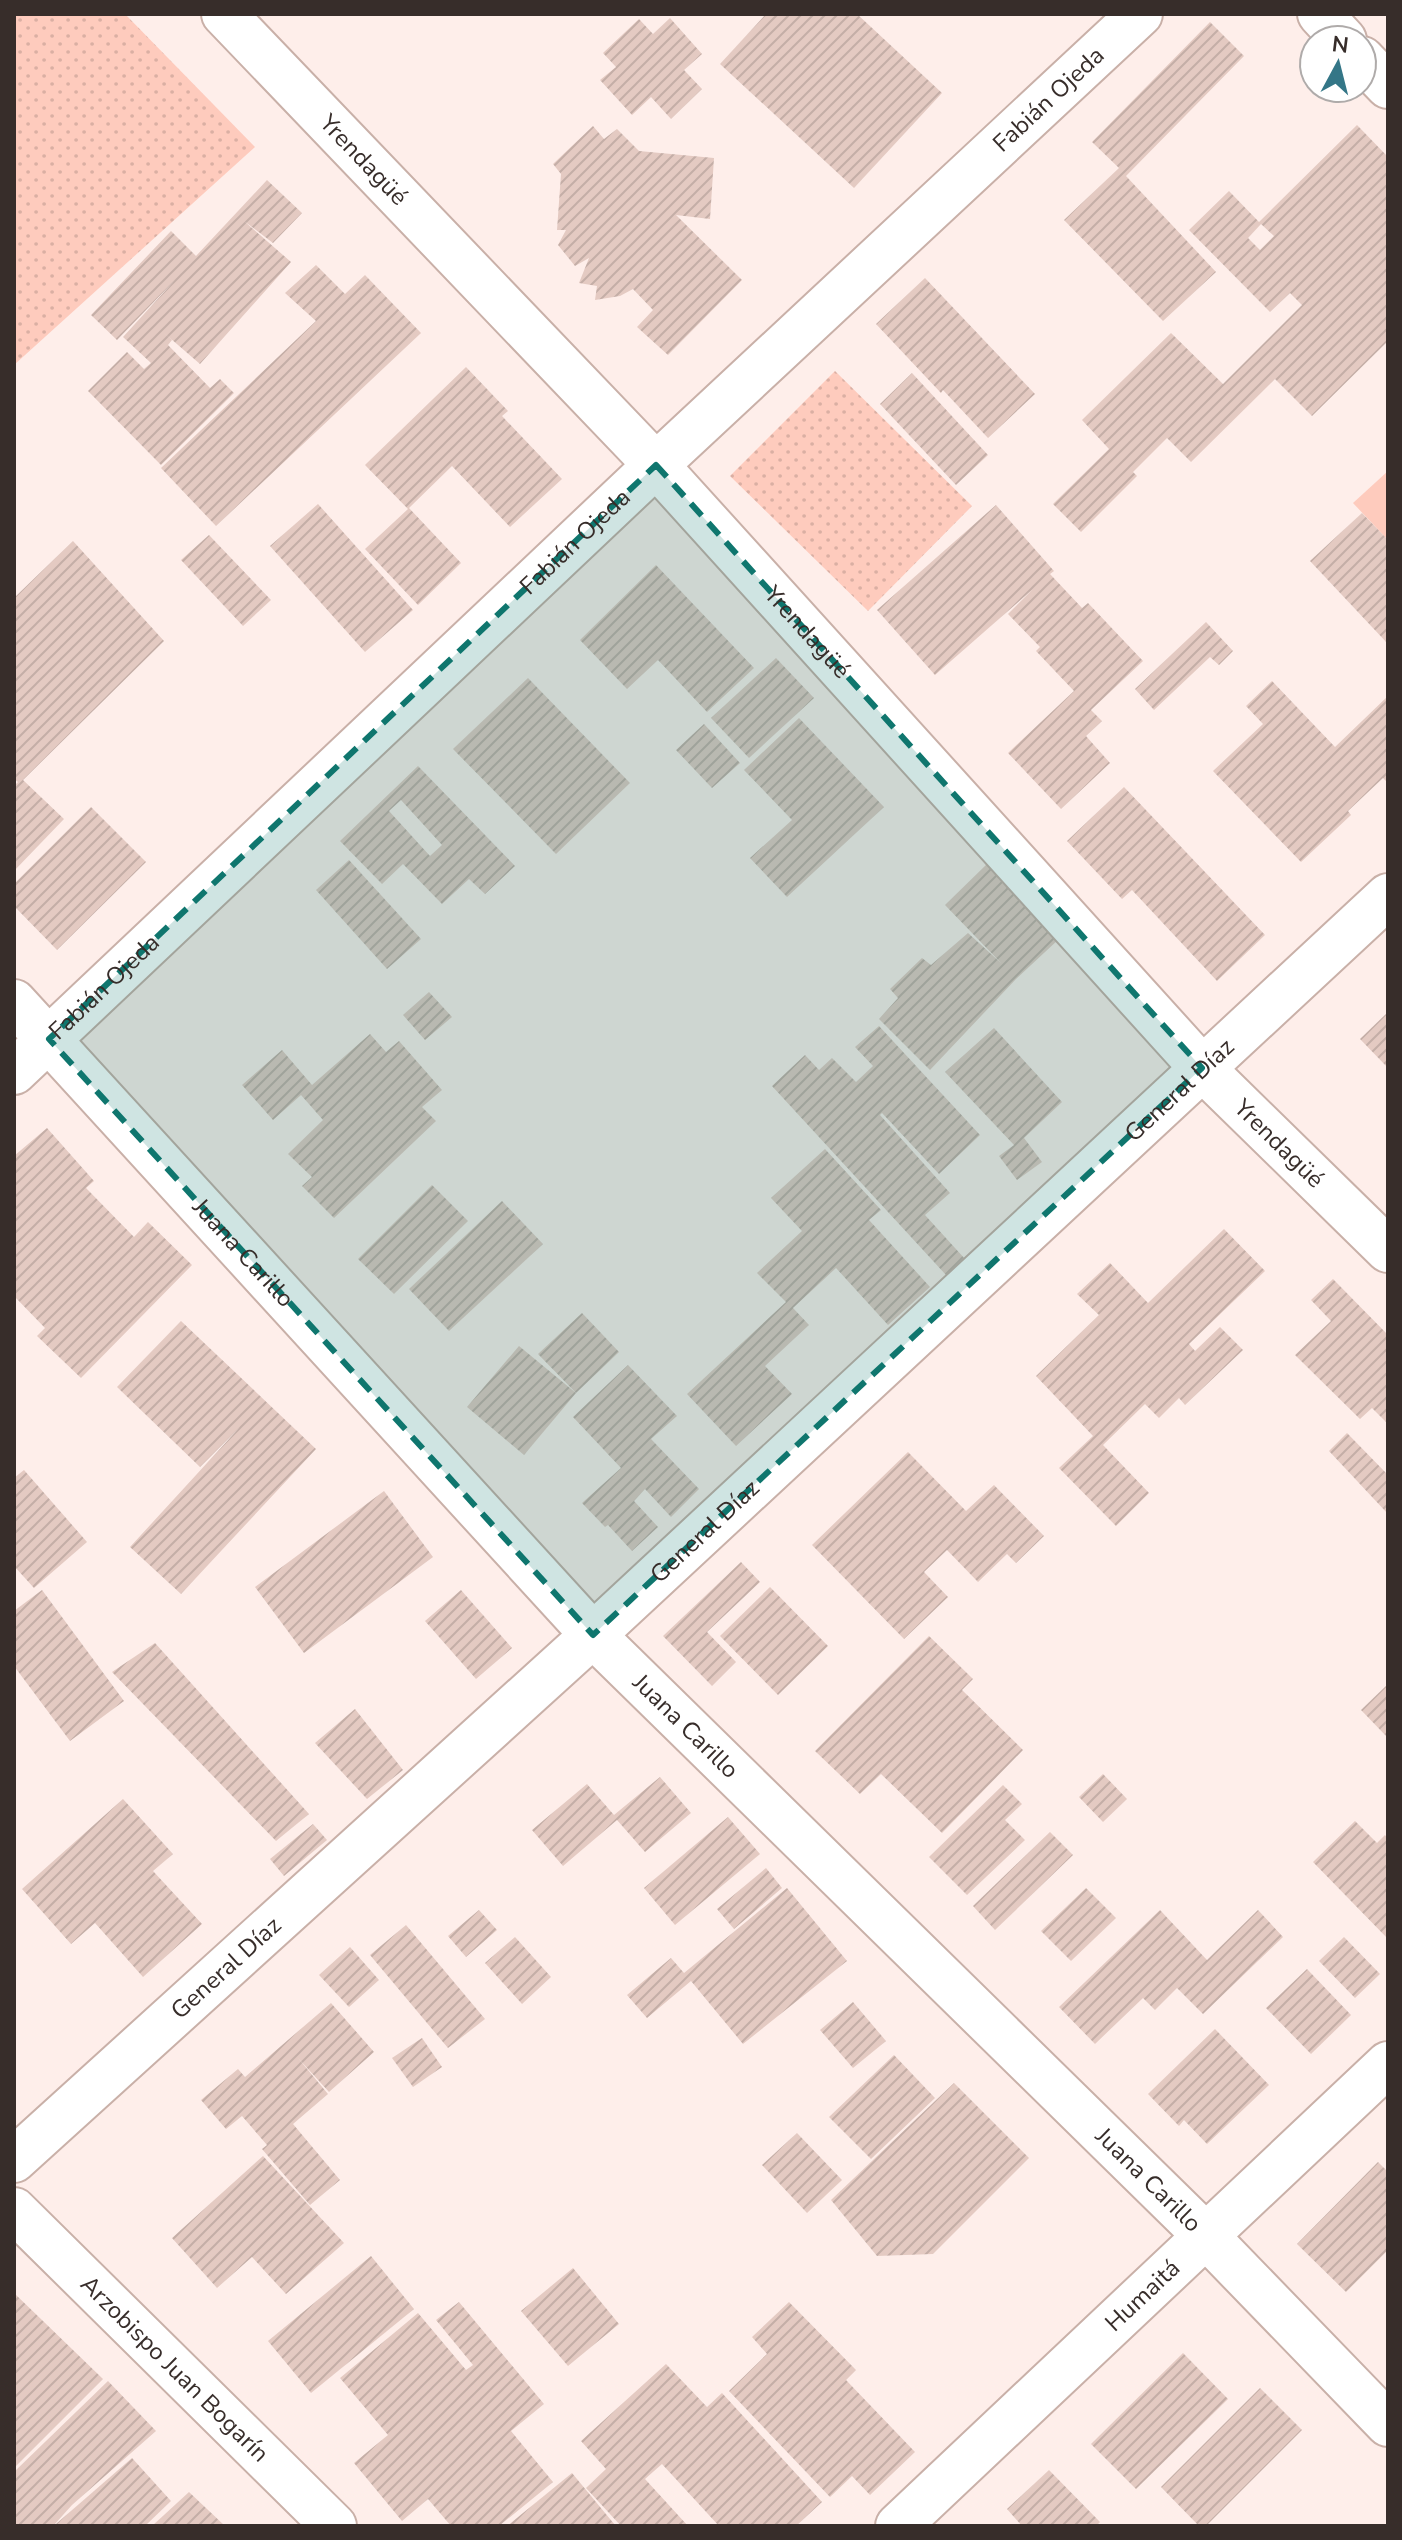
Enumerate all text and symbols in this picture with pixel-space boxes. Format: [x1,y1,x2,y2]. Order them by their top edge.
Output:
north arrow [1298,24,1378,104]
text: N [1330,29,1350,61]
street label: Fabián Ojeda [986,39,1111,159]
street label: Yrendagüé [312,107,415,212]
street label: Fabián Ojeda [513,482,637,602]
street label: Yrendagüé [756,578,858,685]
street label: Fabián Ojeda [42,927,166,1047]
street label: General Díaz [1118,1031,1241,1149]
street label: Yrendagüé [1226,1091,1331,1195]
street label: Juana Carillo [185,1191,301,1314]
street label: General Díaz [643,1472,766,1590]
street label: Juana Carillo [625,1666,746,1785]
street label: General Díaz [164,1910,288,2026]
street label: Juana Carillo [1088,2120,1209,2239]
street label: Humaitá [1098,2252,1187,2339]
street label: Arzobispo Juan Bogarín [74,2269,276,2469]

